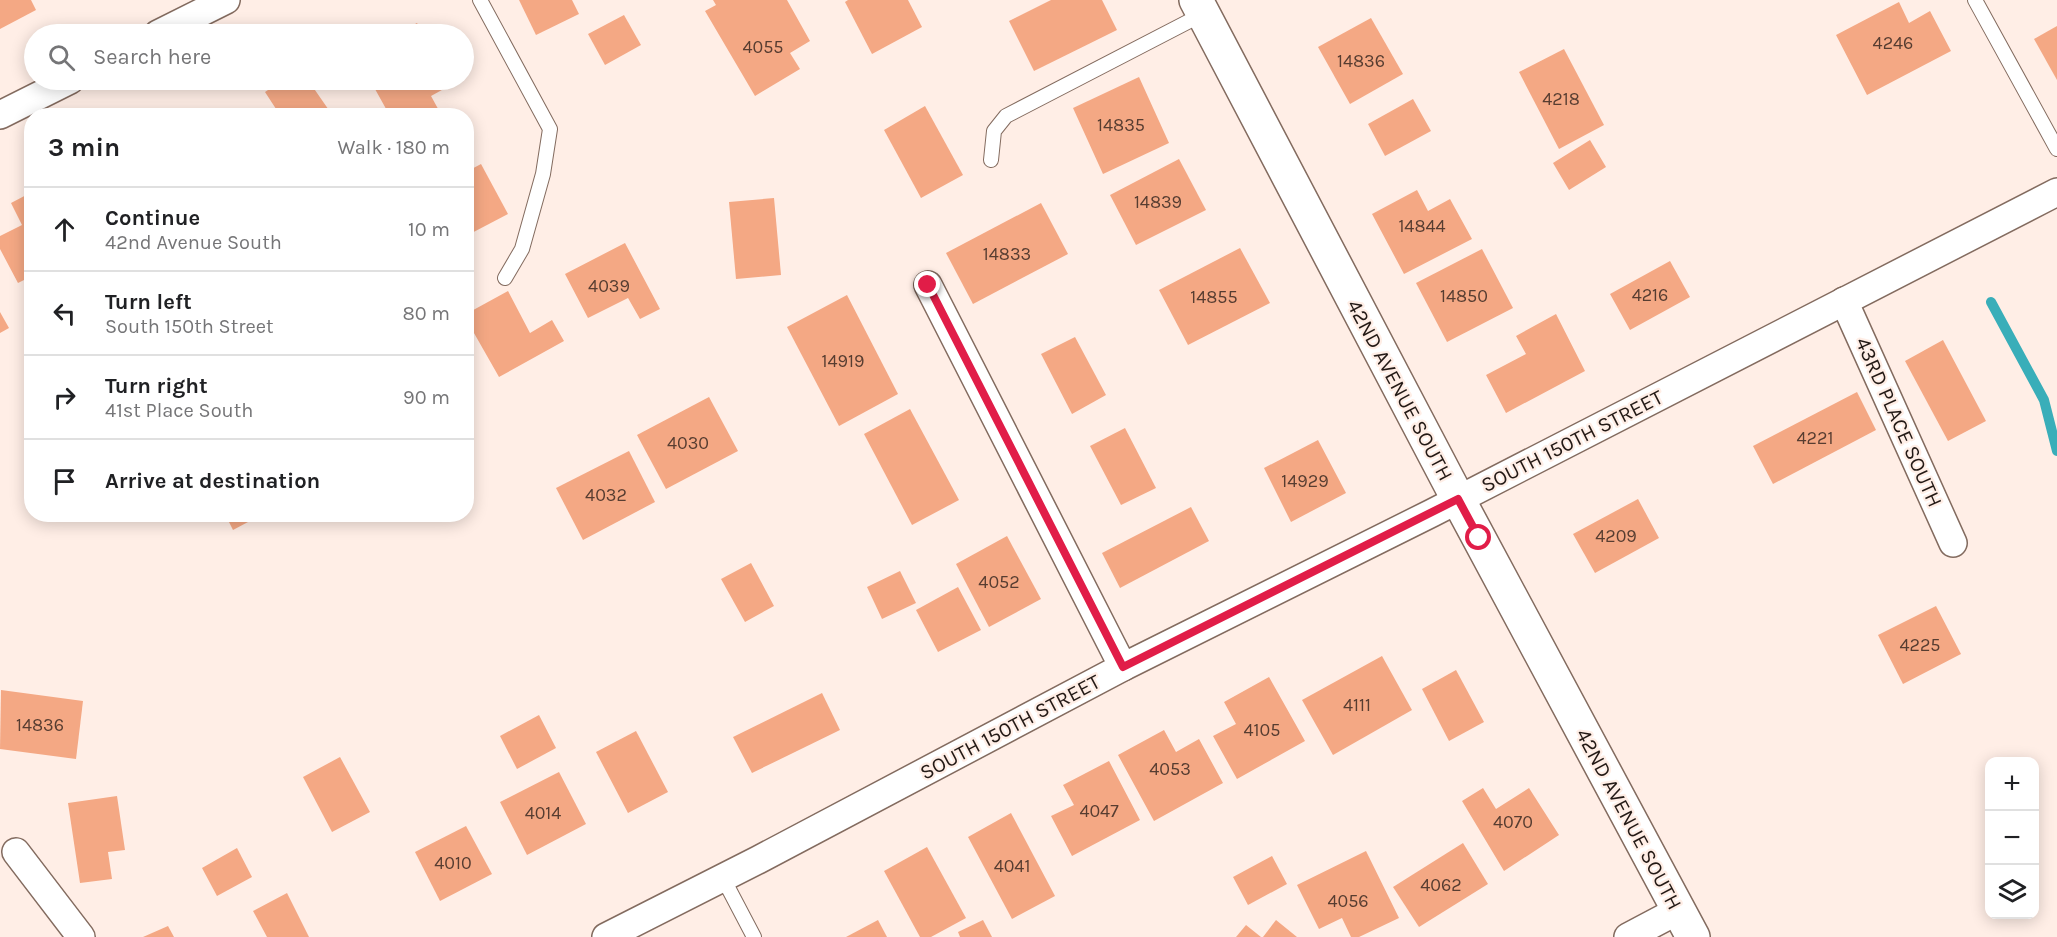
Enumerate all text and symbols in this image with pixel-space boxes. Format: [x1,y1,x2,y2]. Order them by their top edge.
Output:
search box [24,24,474,90]
house number: 4246 [1873,32,1913,54]
house number: 4055 [742,36,784,58]
icon: search [45,41,78,74]
text: Search here [93,44,211,70]
house number: 14836 [1337,50,1385,72]
house number: 4218 [1542,88,1580,110]
house number: 14835 [1097,114,1145,136]
text: 3 min [48,132,120,163]
text: Walk · 180 m [338,136,450,159]
house number: 14839 [1134,191,1182,213]
text: Continue [105,205,200,231]
icon: ahead [48,213,81,246]
house number: 14844 [1398,215,1446,237]
text: 10 m [408,218,450,241]
text: 42nd Avenue South [105,231,282,254]
house number: 14833 [983,243,1031,265]
route end [914,271,940,297]
house number: 4039 [588,275,630,297]
house number: 4216 [1632,284,1668,306]
house number: 14850 [1440,285,1488,307]
house number: 14855 [1190,286,1238,308]
text: Turn left [105,289,192,315]
street label: 42ND AVENUE SOUTH [1342,295,1458,485]
icon: left [48,297,81,330]
text: 80 m [402,302,450,325]
text: South 150th Street [105,315,273,338]
street label: 43RD PLACE SOUTH [1851,333,1947,511]
house number: 14919 [822,350,864,372]
text: Turn right [105,373,208,399]
icon: right [48,381,81,414]
street label: SOUTH 150TH STREET [1477,385,1667,497]
text: 90 m [403,386,450,409]
text: 41st Place South [105,399,253,422]
house number: 4221 [1797,427,1833,449]
house number: 4030 [667,432,709,454]
icon: arrive [48,465,81,498]
text: Arrive at destination [105,468,320,494]
house number: 14929 [1281,470,1329,492]
house number: 4032 [585,484,627,506]
route start [1465,524,1491,550]
house number: 4209 [1595,525,1637,547]
house number: 4052 [978,571,1020,593]
house number: 4225 [1899,634,1941,656]
street label: SOUTH 150TH STREET [916,669,1105,785]
house number: 4111 [1343,694,1371,716]
house number: 14836 [16,714,64,736]
house number: 4105 [1244,719,1280,741]
street label: 42ND AVENUE SOUTH [1571,724,1687,914]
map controls [1985,757,2039,919]
button: + [1985,757,2039,811]
house number: 4053 [1149,758,1191,780]
house number: 4047 [1079,800,1119,822]
house number: 4014 [525,802,561,824]
house number: 4070 [1493,811,1533,833]
button: − [1985,811,2039,865]
house number: 4010 [434,852,472,874]
house number: 4041 [994,855,1030,877]
button: layers [1985,865,2039,919]
house number: 4062 [1420,874,1462,896]
house number: 4056 [1327,890,1369,912]

